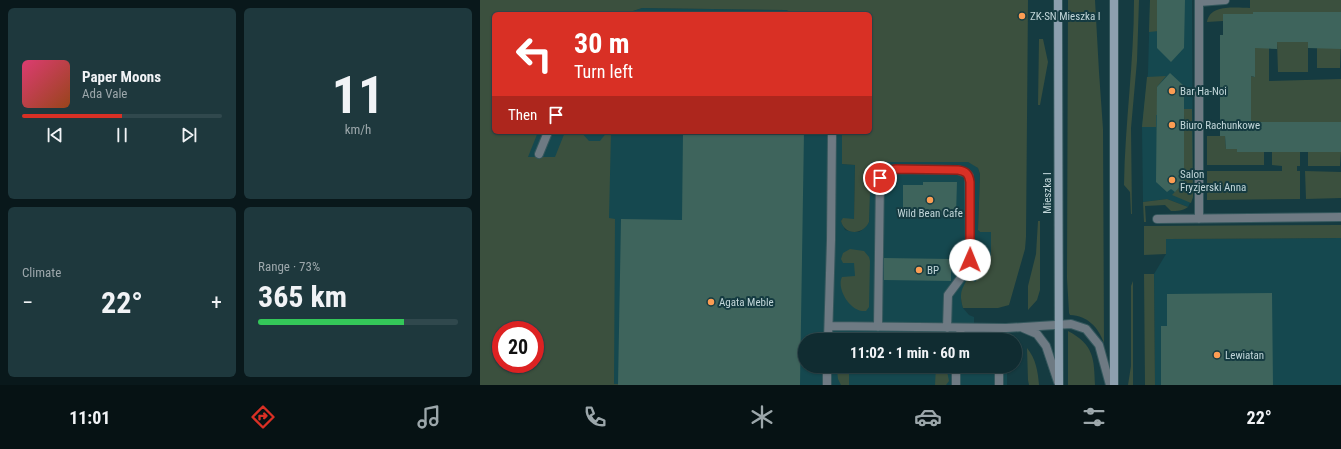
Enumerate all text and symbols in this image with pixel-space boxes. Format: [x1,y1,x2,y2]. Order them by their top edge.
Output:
place label: ZK-SN Mieszka I [1030,10,1101,23]
marker: ZK-SN Mieszka I [1017,11,1027,21]
text: 30 m [574,27,630,60]
icon: left [508,28,560,80]
text: Turn left [574,61,633,82]
text: 11 [332,65,384,126]
text: Paper Moons [82,68,161,86]
place label: Bar Ha-Noi [1180,85,1227,98]
text: Ada Vale [82,86,127,101]
marker: Bar Ha-Noi [1167,86,1177,96]
icon: arrive [545,104,567,126]
text: Then [508,106,537,124]
place label: Biuro Rachunkowe [1180,119,1260,132]
marker: Biuro Rachunkowe [1167,120,1177,130]
text: km/h [345,122,371,137]
icon: previous [44,124,66,146]
icon: pause [111,124,133,146]
icon: next [178,124,200,146]
pin [863,161,897,195]
icon: arrive [869,167,891,189]
place label: Salon Fryzjerski Anna [1180,168,1246,194]
street label: Mieszka I [1041,172,1054,214]
marker: Salon Fryzjerski Anna [1167,175,1177,185]
marker: Wild Bean Cafe [925,195,935,205]
place label: Wild Bean Cafe [897,207,963,220]
position arrow [949,239,991,281]
text: Range · 73% [258,259,320,274]
place label: BP [927,264,939,277]
text: Climate [22,265,61,280]
marker: BP [914,265,924,275]
text: 365 km [258,279,347,314]
text: 22° [101,285,143,320]
text: − [22,290,33,315]
text: + [211,290,222,315]
place label: Agata Meble [719,296,774,309]
marker: Agata Meble [706,297,716,307]
speed limit sign: 20 [492,321,544,373]
text: 11:02 · 1 min · 60 m [850,344,970,362]
place label: Lewiatan [1225,349,1264,362]
marker: Lewiatan [1212,350,1222,360]
icon: directions [249,403,277,431]
icon: music [415,403,443,431]
icon: phone [581,403,609,431]
icon: climate [748,403,776,431]
icon: car [914,403,942,431]
icon: filters [1080,403,1108,431]
text: 11:01 [69,407,110,428]
text: 22° [1247,407,1272,428]

